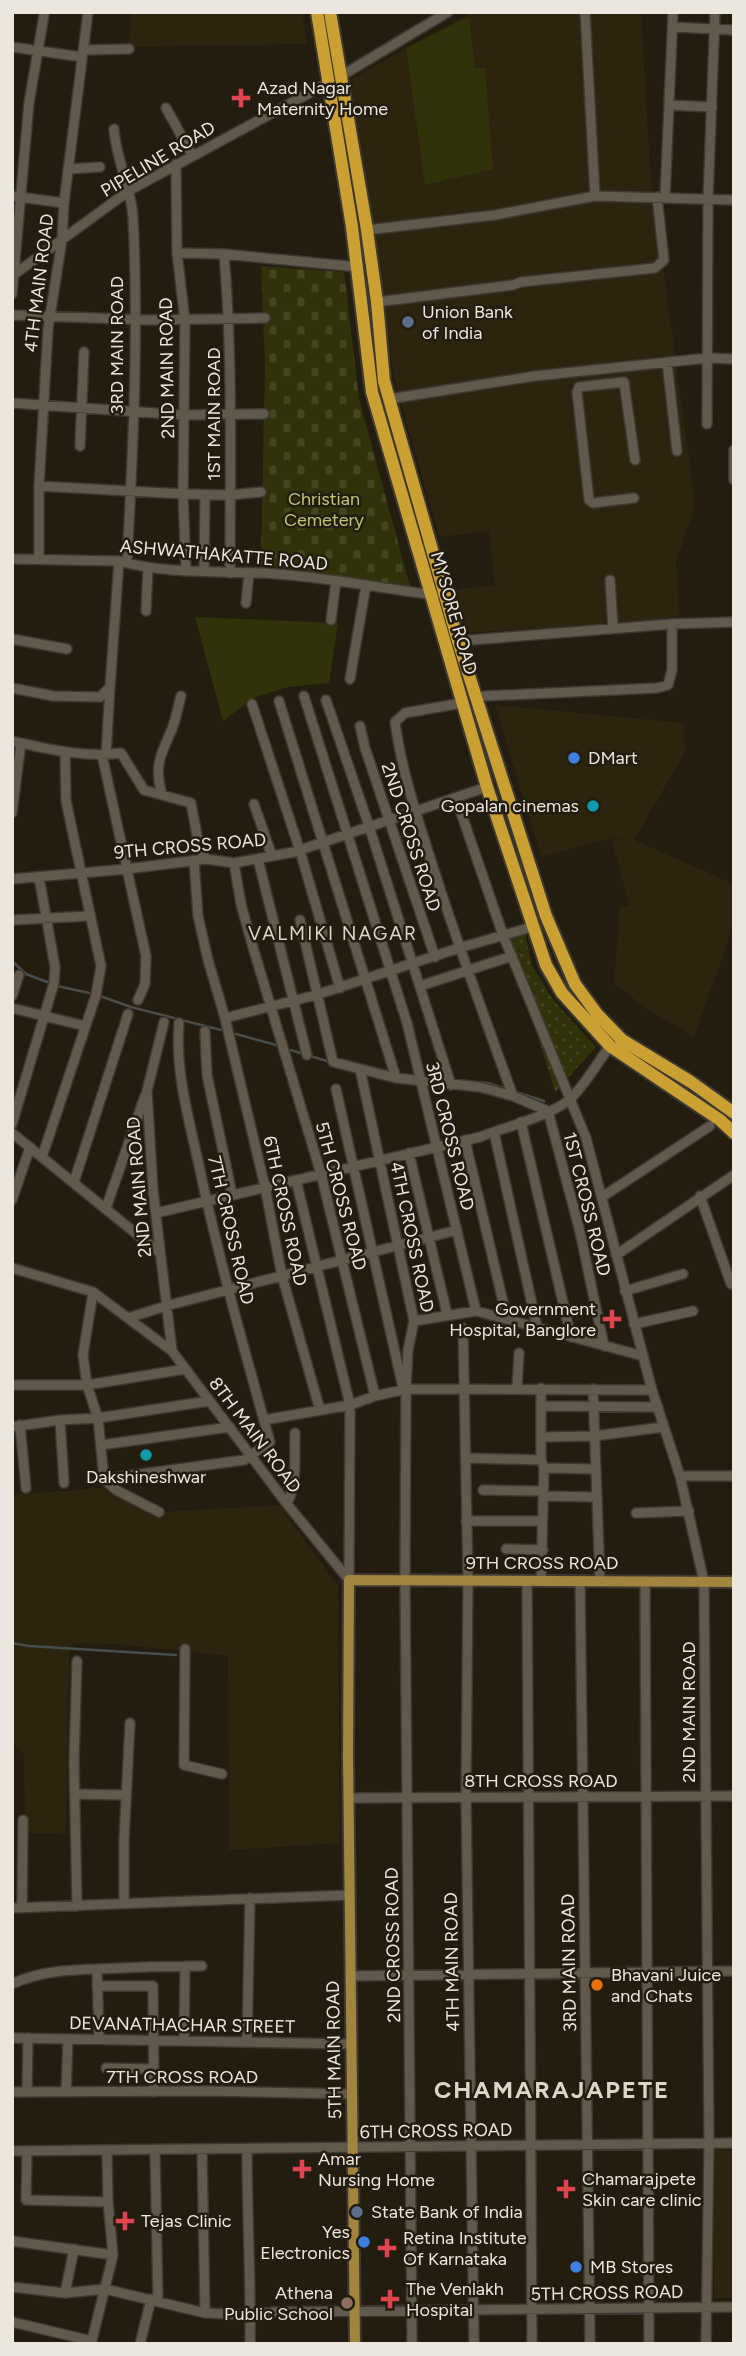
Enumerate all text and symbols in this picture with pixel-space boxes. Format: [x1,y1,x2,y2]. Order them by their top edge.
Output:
place label: Azad Nagar Maternity Home [257,77,388,120]
marker: Azad Nagar Maternity Home [231,88,251,108]
street label: PIPELINE ROAD [97,116,219,202]
street label: 4TH MAIN ROAD [20,212,58,354]
street label: 3RD MAIN ROAD [106,276,128,414]
street label: 2ND MAIN ROAD [155,297,179,439]
place label: Union Bank of India [422,301,513,344]
marker: Union Bank of India [400,314,416,330]
street label: 1ST MAIN ROAD [203,347,225,481]
park label: Christian Cemetery [284,488,365,531]
street label: ASHWATHAKATTE ROAD [119,535,329,575]
street label: MYSORE ROAD [426,549,482,677]
place label: DMart [588,747,638,769]
marker: DMart [566,750,582,766]
street label: 2ND CROSS ROAD [377,760,445,914]
place label: Gopalan cinemas [441,795,579,817]
marker: Gopalan cinemas [585,798,601,814]
street label: 9TH CROSS ROAD [113,828,267,864]
district label: VALMIKI NAGAR [248,922,418,945]
street label: 3RD CROSS ROAD [421,1059,479,1213]
street label: 2ND MAIN ROAD [122,1116,156,1258]
street label: 5TH CROSS ROAD [311,1119,371,1273]
street label: 1ST CROSS ROAD [558,1130,616,1278]
street label: 6TH CROSS ROAD [258,1134,312,1288]
street label: 7TH CROSS ROAD [203,1153,259,1307]
street label: 4TH CROSS ROAD [385,1160,439,1314]
place label: Government Hospital, Banglore [449,1298,596,1341]
marker: Government Hospital, Banglore [602,1309,622,1329]
street label: 8TH MAIN ROAD [204,1373,306,1497]
marker: Dakshineshwar [138,1447,154,1463]
place label: Dakshineshwar [86,1466,206,1488]
street label: 9TH CROSS ROAD [466,1552,618,1574]
street label: 2ND MAIN ROAD [678,1641,700,1783]
street label: 8TH CROSS ROAD [464,1770,618,1792]
street label: 2ND CROSS ROAD [381,1867,405,2023]
street label: 4TH MAIN ROAD [440,1892,464,2032]
street label: 3RD MAIN ROAD [557,1894,581,2032]
place label: Bhavani Juice and Chats [611,1964,721,2007]
marker: Bhavani Juice and Chats [589,1977,605,1993]
street label: 5TH MAIN ROAD [322,1980,346,2120]
street label: DEVANATHACHAR STREET [69,2012,295,2038]
street label: 7TH CROSS ROAD [106,2066,258,2088]
district label: CHAMARAJAPETE [434,2075,670,2104]
street label: 6TH CROSS ROAD [359,2119,513,2143]
place label: Amar Nursing Home [318,2148,435,2191]
marker: Amar Nursing Home [292,2159,312,2179]
place label: Chamarajpete Skin care clinic [582,2168,702,2211]
marker: Chamarajpete Skin care clinic [556,2179,576,2199]
place label: State Bank of India [371,2201,523,2223]
marker: State Bank of India [349,2204,365,2220]
place label: Tejas Clinic [141,2210,232,2232]
marker: Tejas Clinic [115,2211,135,2231]
place label: Yes Electronics [260,2221,350,2264]
place label: Retina Institute Of Karnataka [403,2227,527,2270]
marker: Yes Electronics [356,2234,372,2250]
marker: Retina Institute Of Karnataka [377,2238,397,2258]
place label: MB Stores [590,2256,673,2278]
marker: MB Stores [568,2259,584,2275]
place label: The Venlakh Hospital [406,2278,504,2321]
street label: 5TH CROSS ROAD [530,2281,684,2305]
place label: Athena Public School [224,2282,333,2325]
marker: The Venlakh Hospital [380,2289,400,2309]
marker: Athena Public School [339,2295,355,2311]

